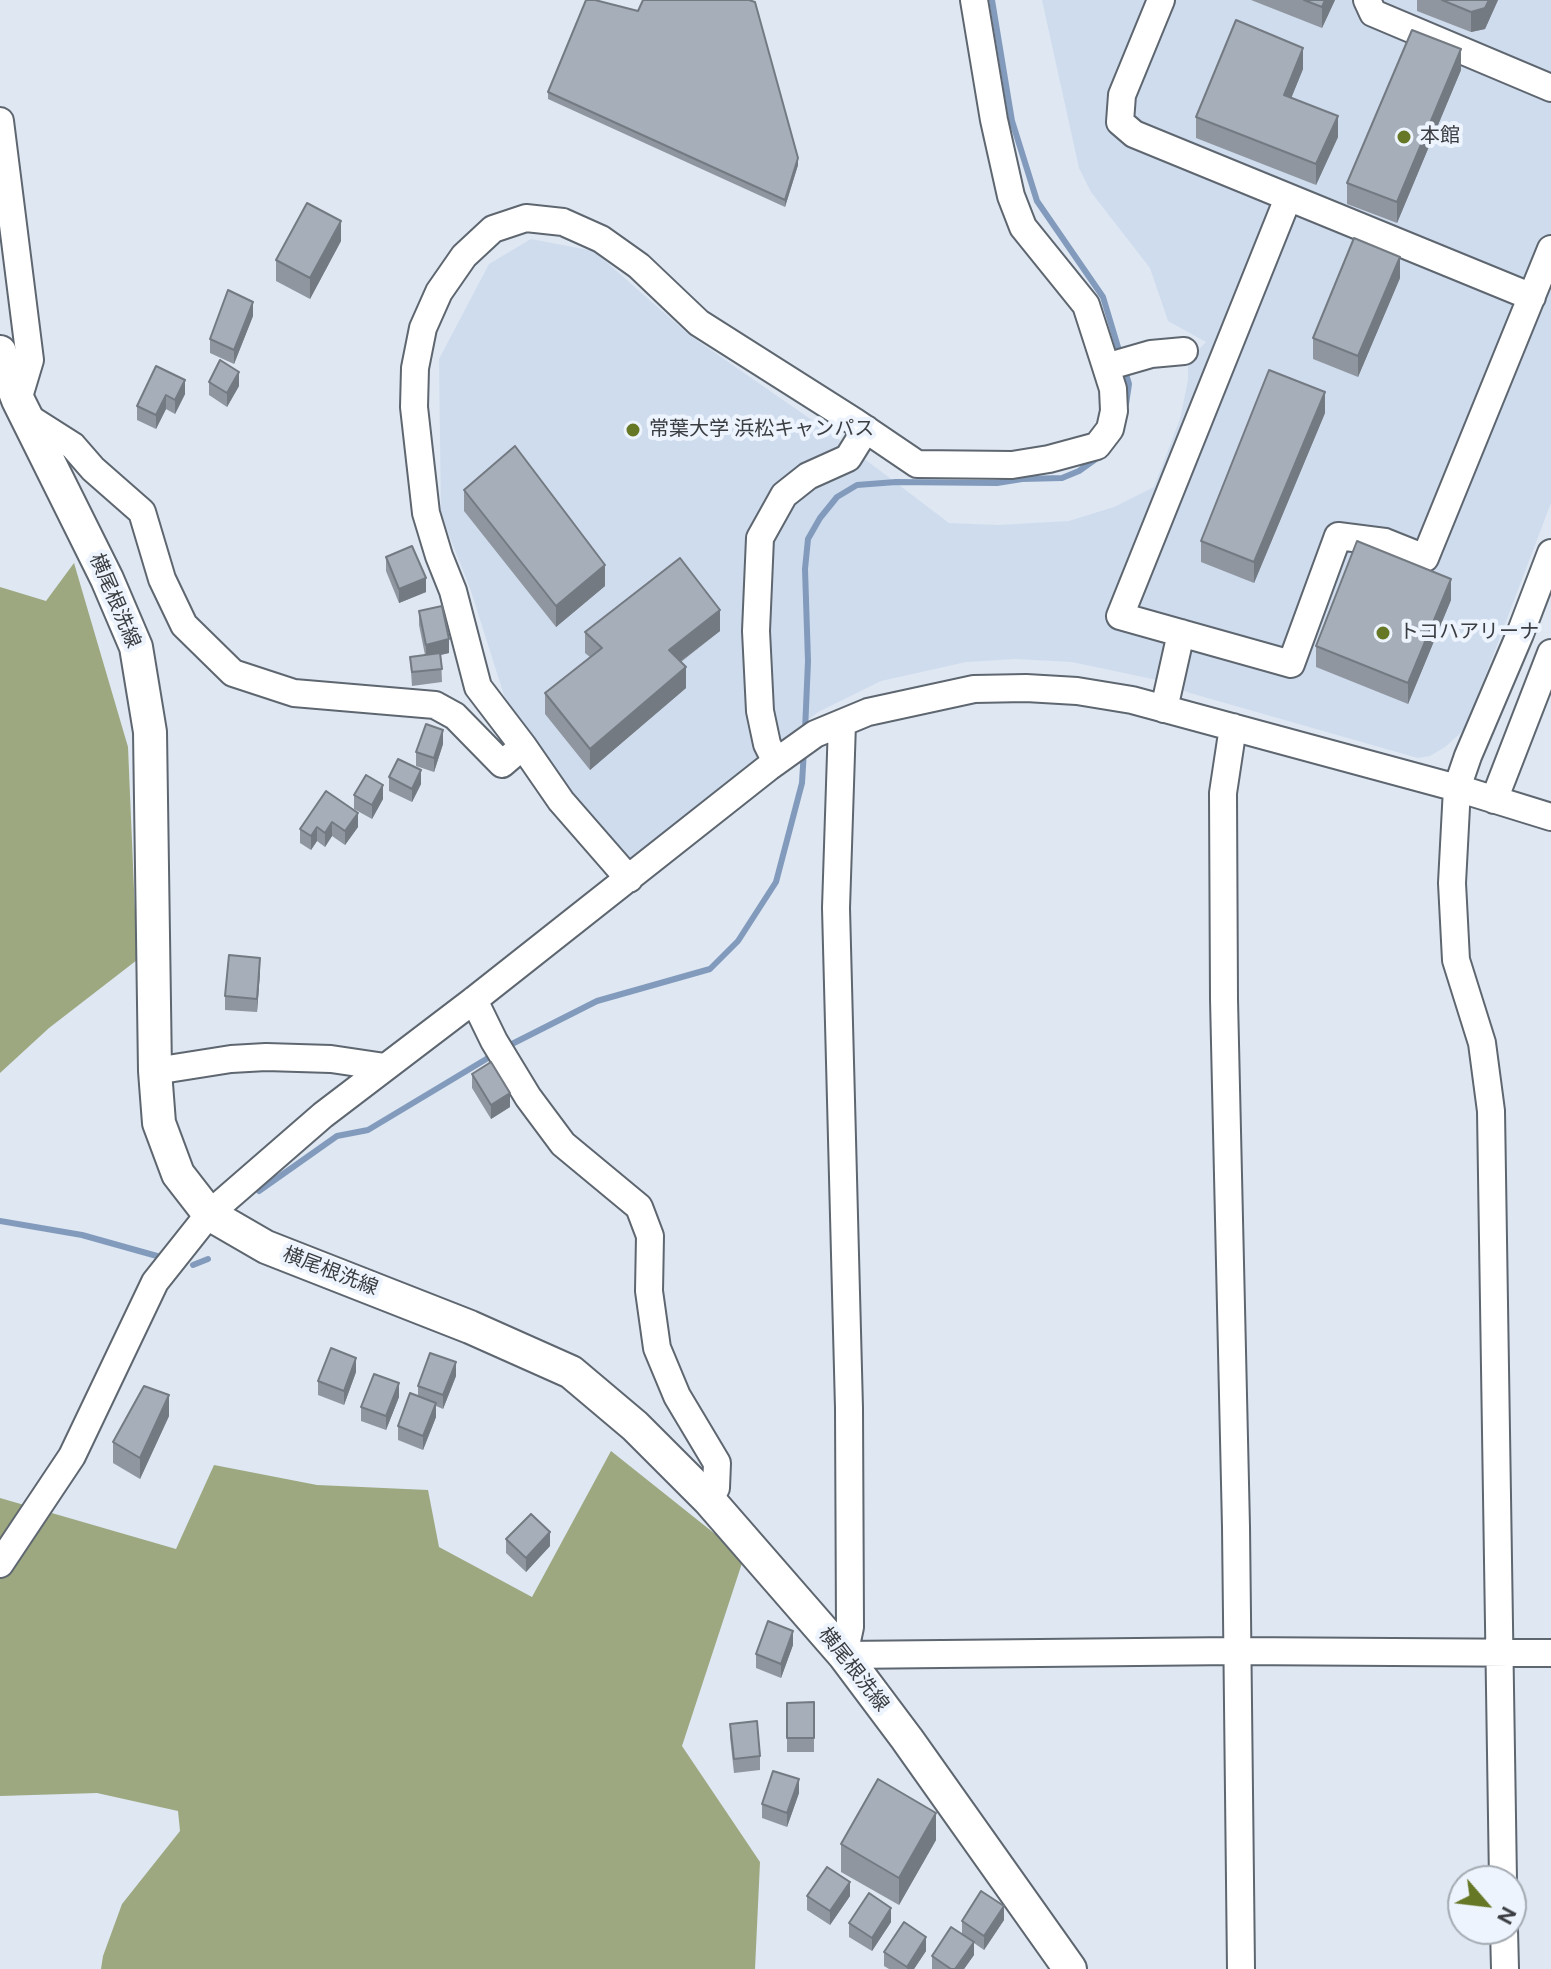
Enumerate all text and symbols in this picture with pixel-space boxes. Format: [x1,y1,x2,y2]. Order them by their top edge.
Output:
place label: 本館 [1420,125,1460,149]
marker: 本館 [1395,128,1413,146]
place label: 常葉大学 浜松キャンパス [649,418,874,442]
marker: 常葉大学 浜松キャンパス [624,421,642,439]
street label: 横尾根洗線 [83,550,145,652]
place label: トコハアリーナ [1399,621,1539,645]
marker: トコハアリーナ [1374,624,1392,642]
street label: 横尾根洗線 [279,1243,381,1301]
street label: 横尾根洗線 [813,1623,893,1717]
north arrow [1447,1865,1527,1945]
text: N [1490,1902,1523,1929]

